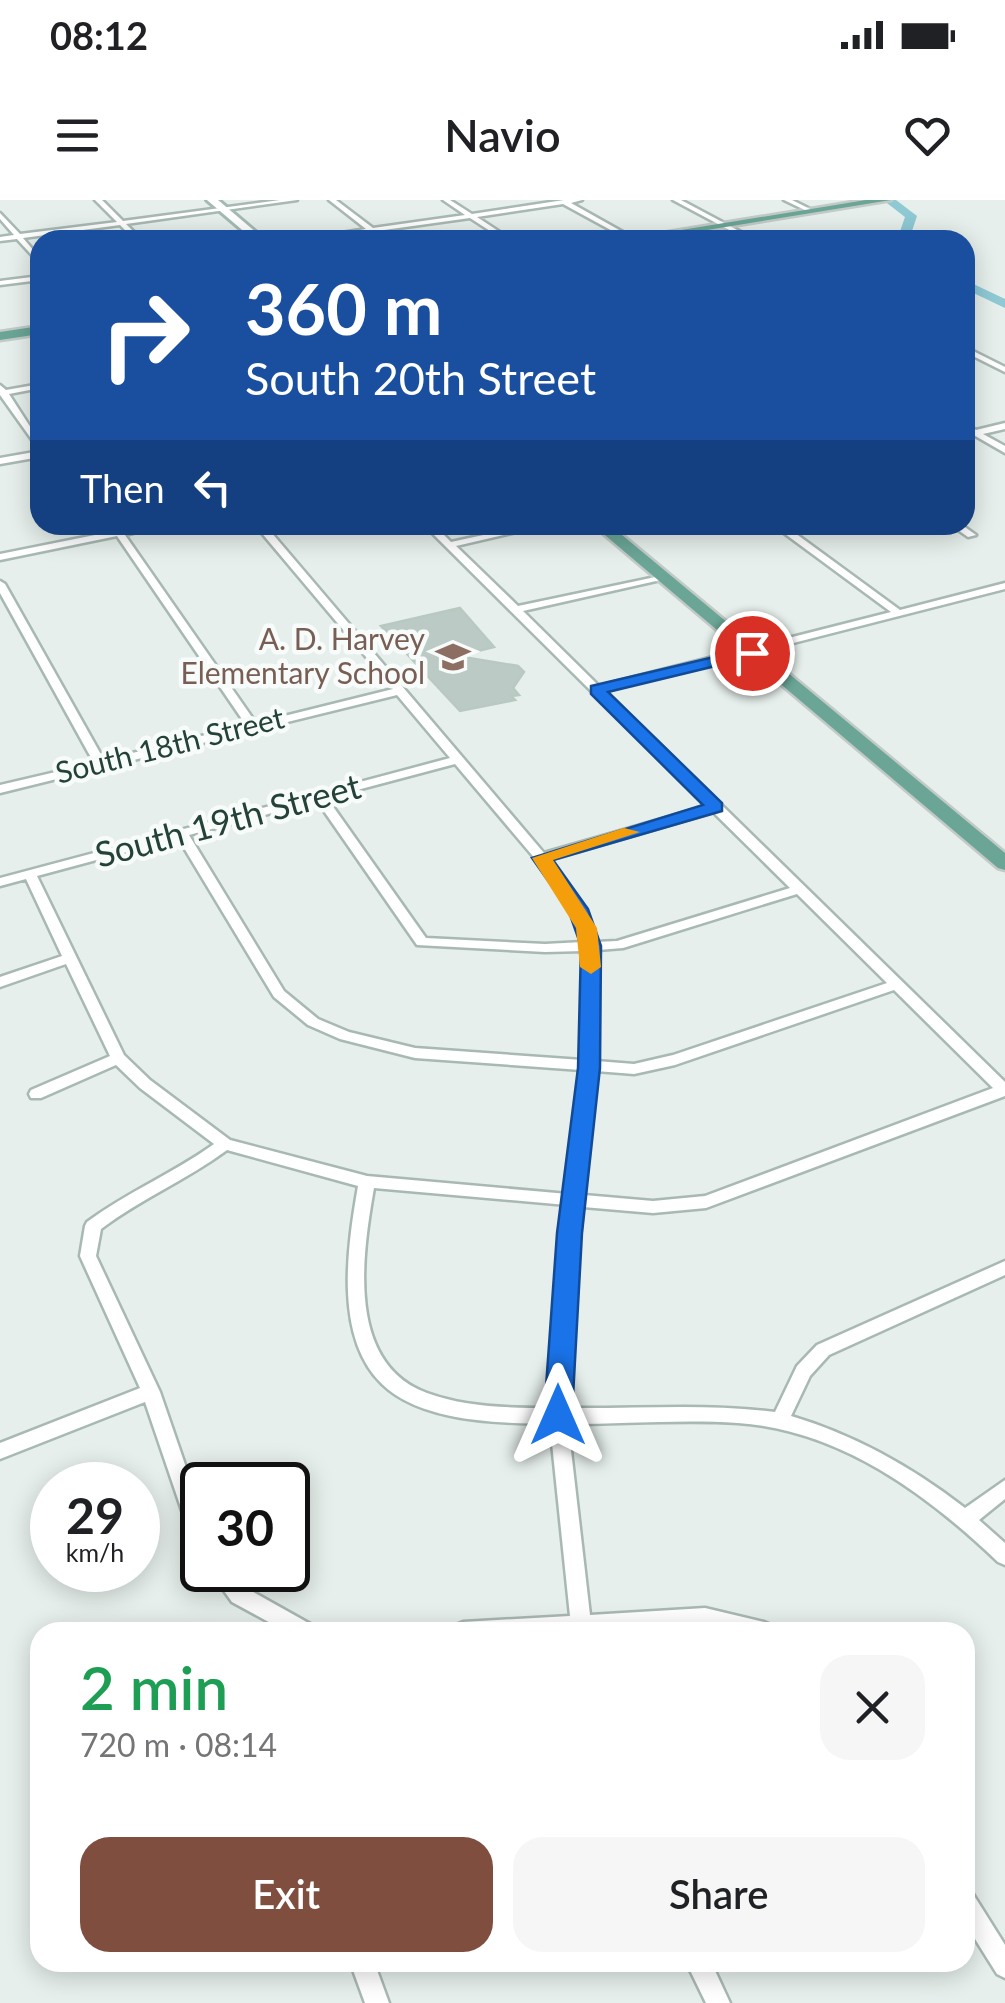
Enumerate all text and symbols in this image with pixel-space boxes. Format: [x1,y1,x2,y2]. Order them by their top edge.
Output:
text: 08:12 [50,12,148,58]
icon: menu [50,108,105,163]
text: Navio [444,108,561,162]
icon: heart [900,108,955,163]
text: 360 m [245,266,442,350]
icon: right [80,270,210,400]
text: South 20th Street [245,351,596,405]
icon: left [185,460,240,515]
text: Then [80,465,165,511]
pin [710,611,795,696]
place label: A. D. Harvey Elementary School [180,620,426,690]
icon: arrive [725,626,780,681]
school or university icon: A. D. Harvey Elementary School [434,638,472,676]
street label: South 18th Street [52,698,288,790]
street label: South 19th Street [90,763,365,875]
position arrow [506,1363,610,1467]
speed limit sign: 30 [180,1462,310,1592]
text: 29 [66,1485,124,1545]
text: km/h [66,1537,124,1567]
text: 2 min [80,1651,228,1723]
button: close [820,1655,925,1760]
text: 720 m · 08:14 [80,1725,277,1764]
button: Exit [80,1837,493,1952]
button: Share [513,1837,925,1952]

